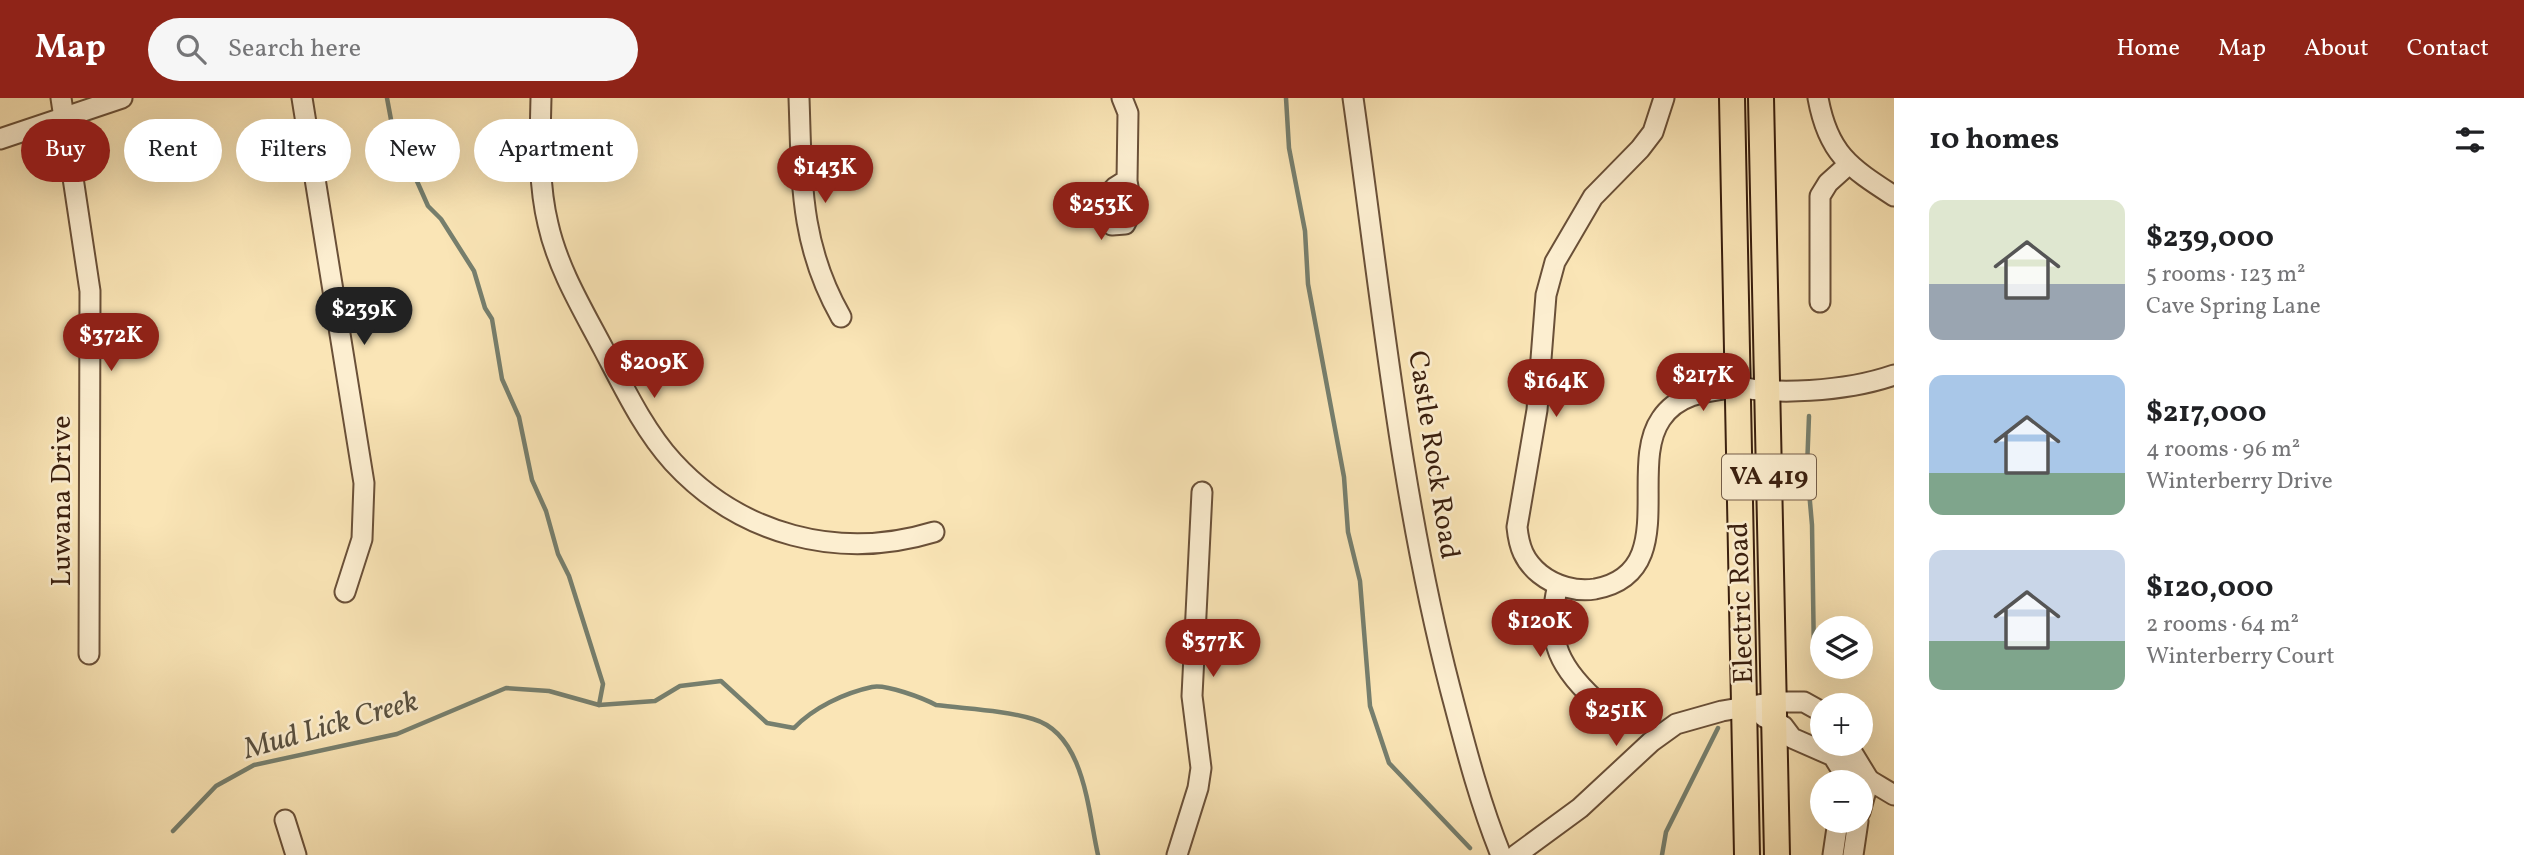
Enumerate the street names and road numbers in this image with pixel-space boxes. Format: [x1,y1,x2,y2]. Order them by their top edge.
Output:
street label: Castle Rock Road [1397,348,1469,562]
street label: Luwana Drive [43,416,82,586]
road number: VA 419 [1722,454,1816,500]
street label: Electric Road [1720,521,1764,685]

